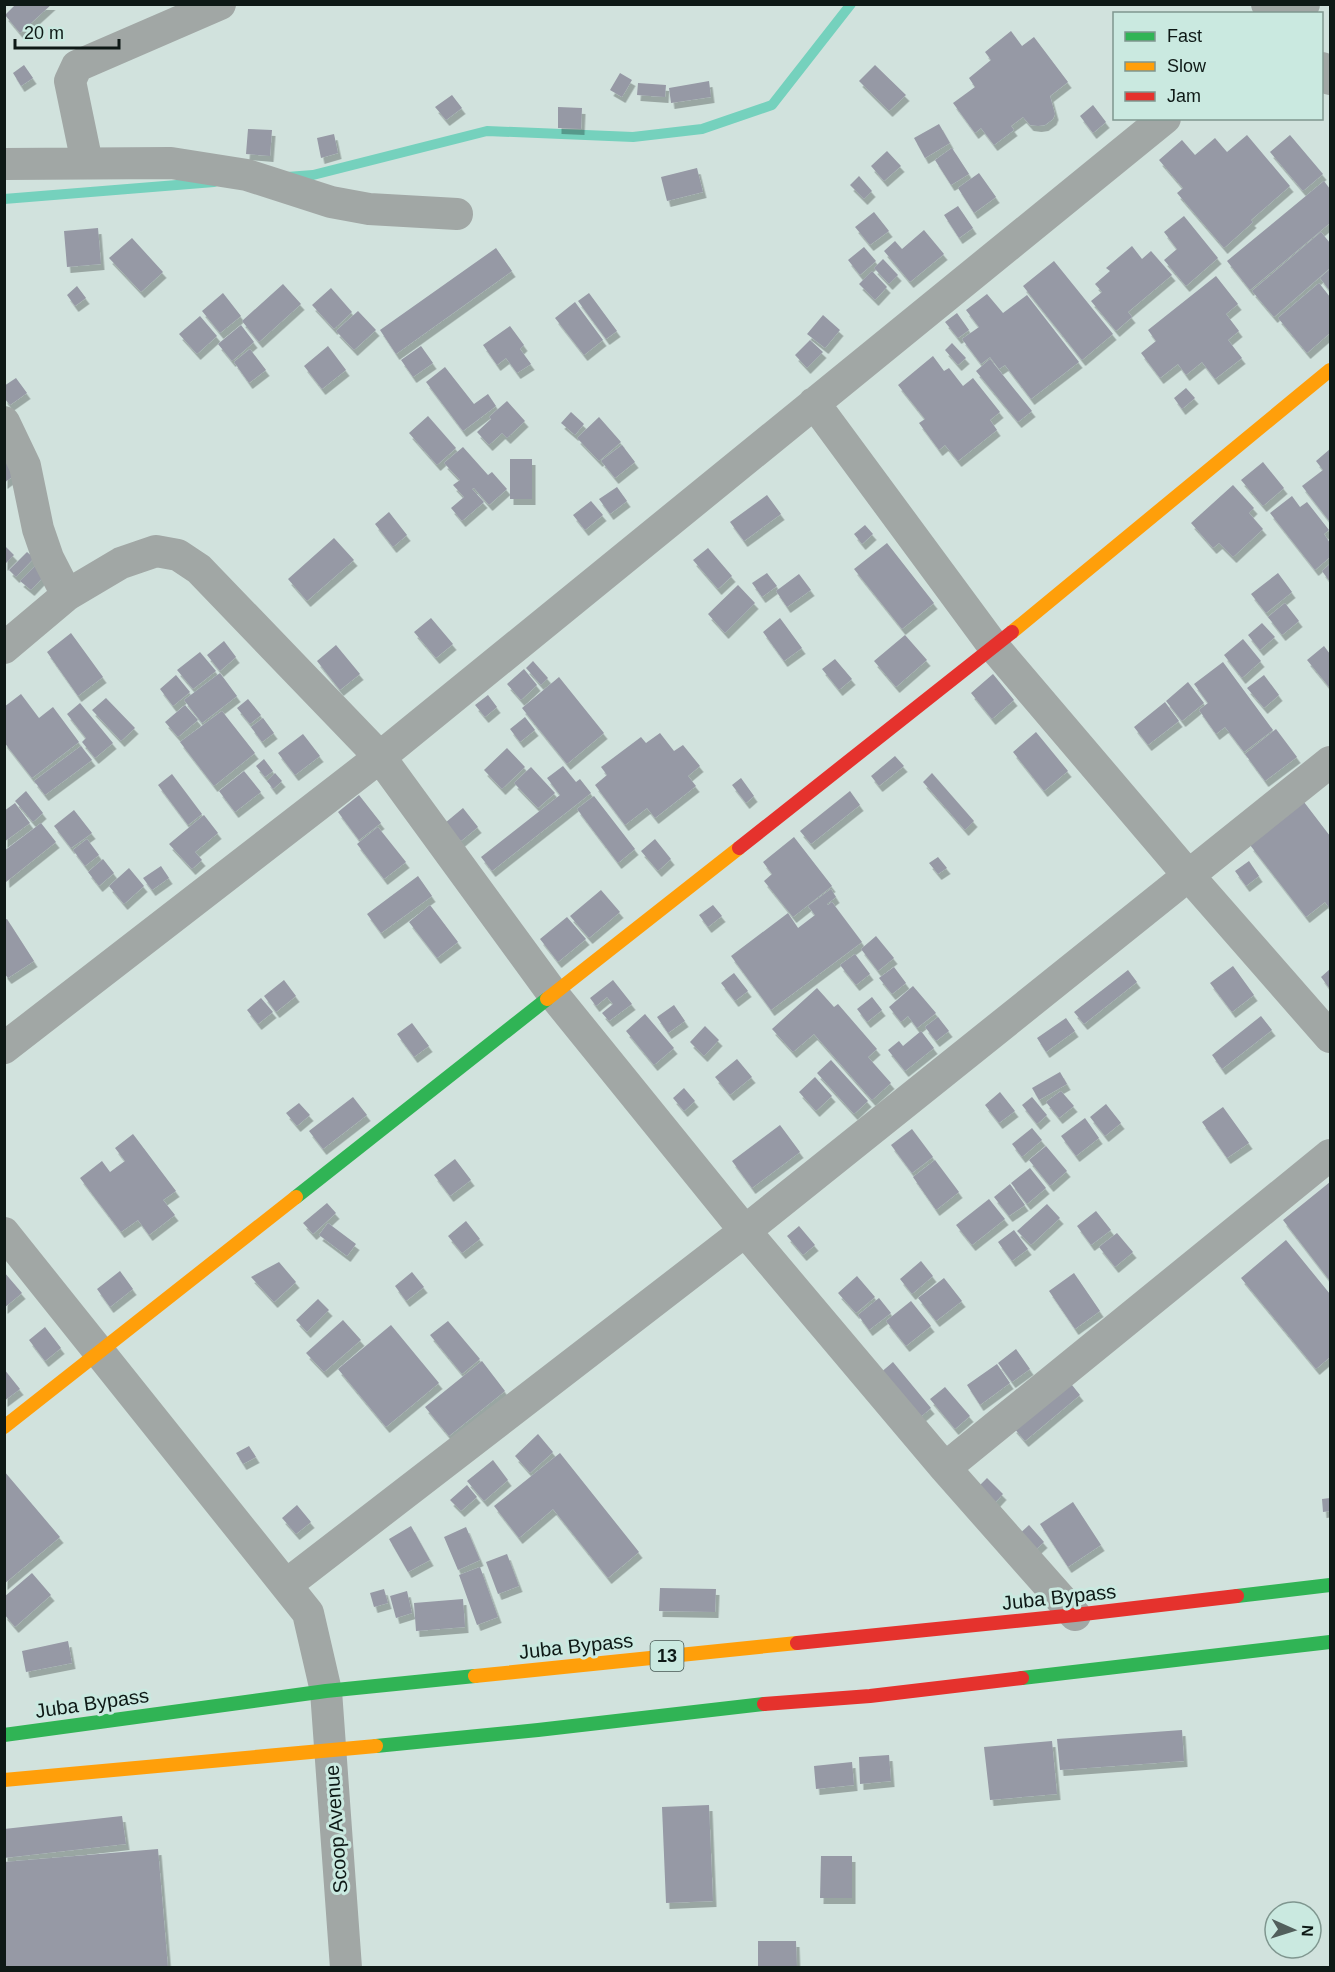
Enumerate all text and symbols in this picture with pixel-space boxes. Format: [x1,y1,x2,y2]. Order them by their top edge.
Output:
scale bar [15,12,118,50]
legend [1113,12,1323,120]
text: 20 m [24,23,64,43]
text: Fast [1167,26,1202,46]
text: Slow [1167,56,1207,76]
text: Jam [1167,86,1201,106]
street label: Juba Bypass [1001,1580,1117,1614]
street label: Juba Bypass [518,1629,634,1663]
road number: 13 [650,1641,684,1671]
street label: Juba Bypass [34,1684,150,1722]
street label: Scoop Avenue [321,1764,351,1894]
north arrow [1263,1900,1323,1960]
text: N [1299,1925,1316,1937]

